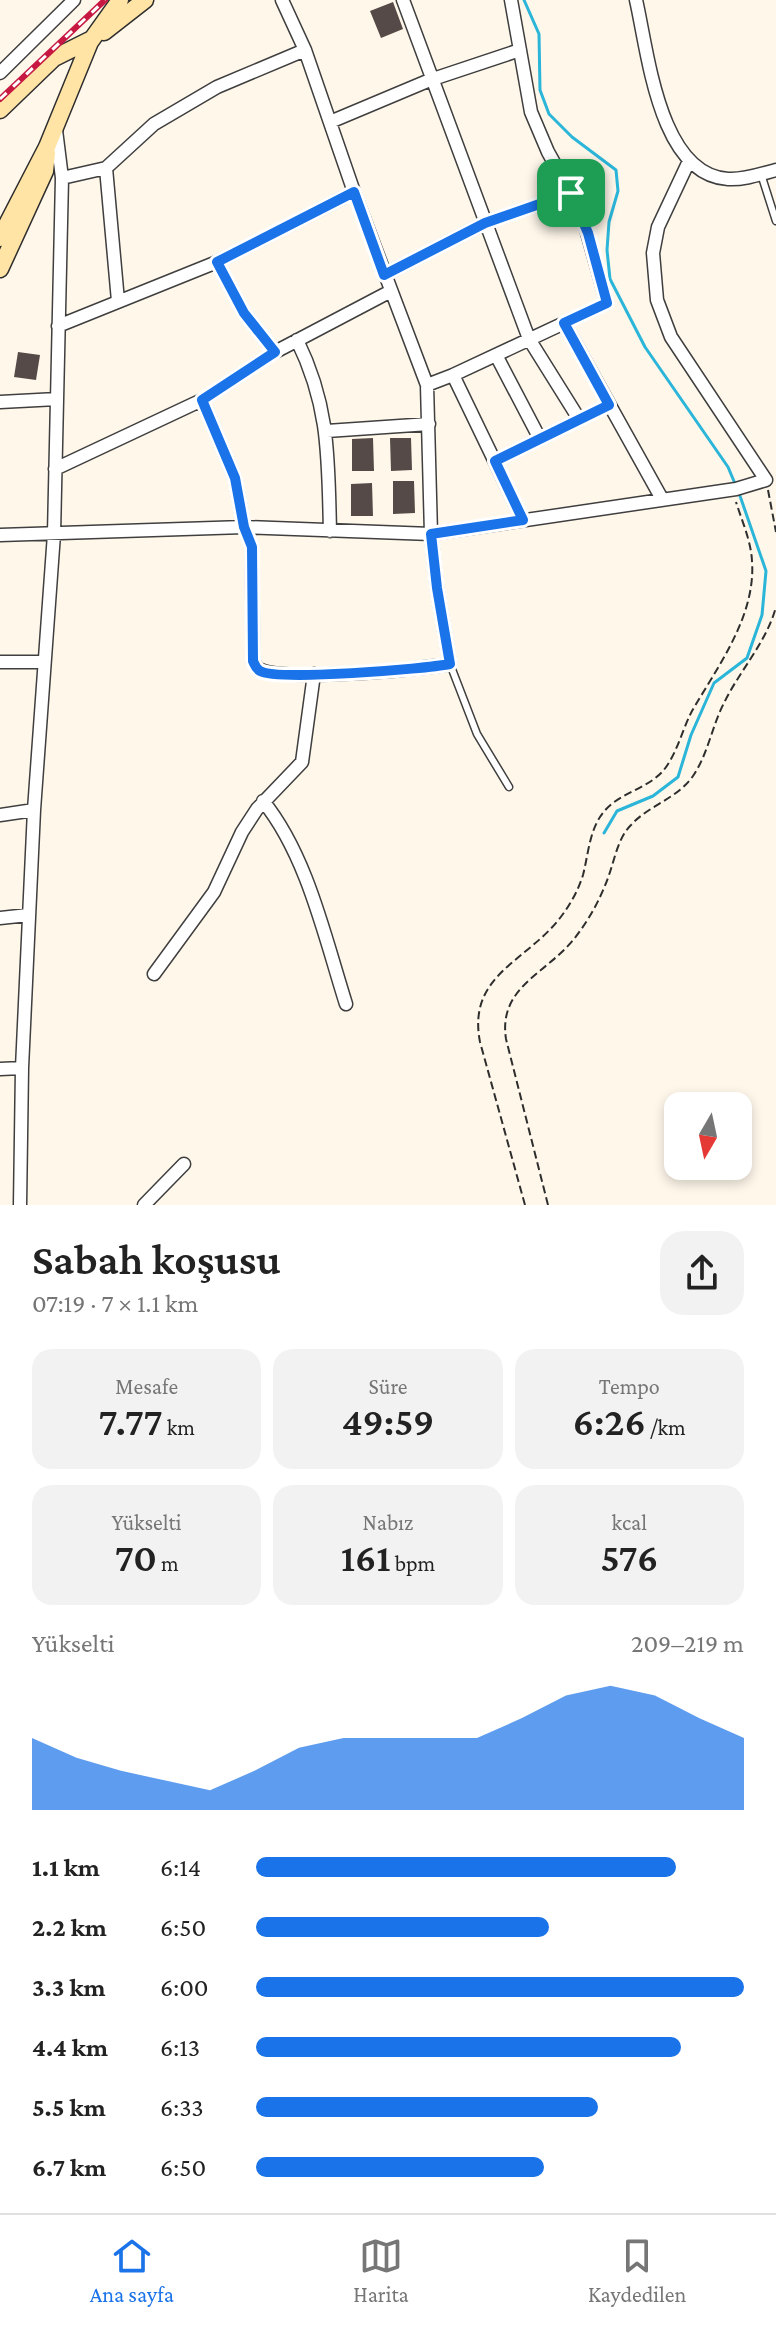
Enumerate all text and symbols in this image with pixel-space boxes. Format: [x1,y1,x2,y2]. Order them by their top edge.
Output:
pin [537,159,605,227]
icon: arrive [549,171,593,215]
north arrow [664,1092,752,1180]
map controls [664,1092,752,1180]
button: share [660,1231,744,1315]
text: Sabah koşusu [32,1235,281,1283]
text: 07:19 · 7 × 1.1 km [32,1289,198,1318]
text: Mesafe [115,1374,178,1399]
text: Süre [369,1374,407,1399]
text: Tempo [599,1374,660,1399]
text: 7.77 [98,1399,163,1444]
text: 49:59 [342,1399,434,1444]
text: 6:26 [573,1399,646,1444]
text: km [163,1415,195,1440]
text: /km [646,1415,686,1440]
text: Yükselti [112,1510,182,1535]
text: Nabız [363,1510,413,1535]
text: kcal [612,1510,647,1535]
text: 70 [115,1535,157,1580]
text: 161 [341,1535,391,1580]
text: 576 [600,1535,658,1580]
text: m [157,1551,179,1576]
text: bpm [391,1551,435,1576]
text: Yükselti [32,1629,115,1658]
text: 209–219 m [631,1629,744,1658]
text: 1.1 km [32,1853,100,1882]
text: 6:14 [160,1853,201,1882]
text: 2.2 km [32,1913,107,1942]
text: 6:50 [160,1913,206,1942]
text: 3.3 km [32,1973,106,2002]
text: 6:00 [160,1973,209,2002]
text: 4.4 km [32,2033,108,2062]
text: 6:13 [160,2033,200,2062]
text: 5.5 km [32,2093,106,2122]
text: 6:33 [160,2093,204,2122]
text: 6.7 km [32,2153,106,2182]
text: 6:50 [160,2153,206,2182]
tab: Ana sayfa [90,2234,174,2307]
tab: Harita [353,2234,409,2307]
tab: Kaydedilen [588,2234,686,2307]

